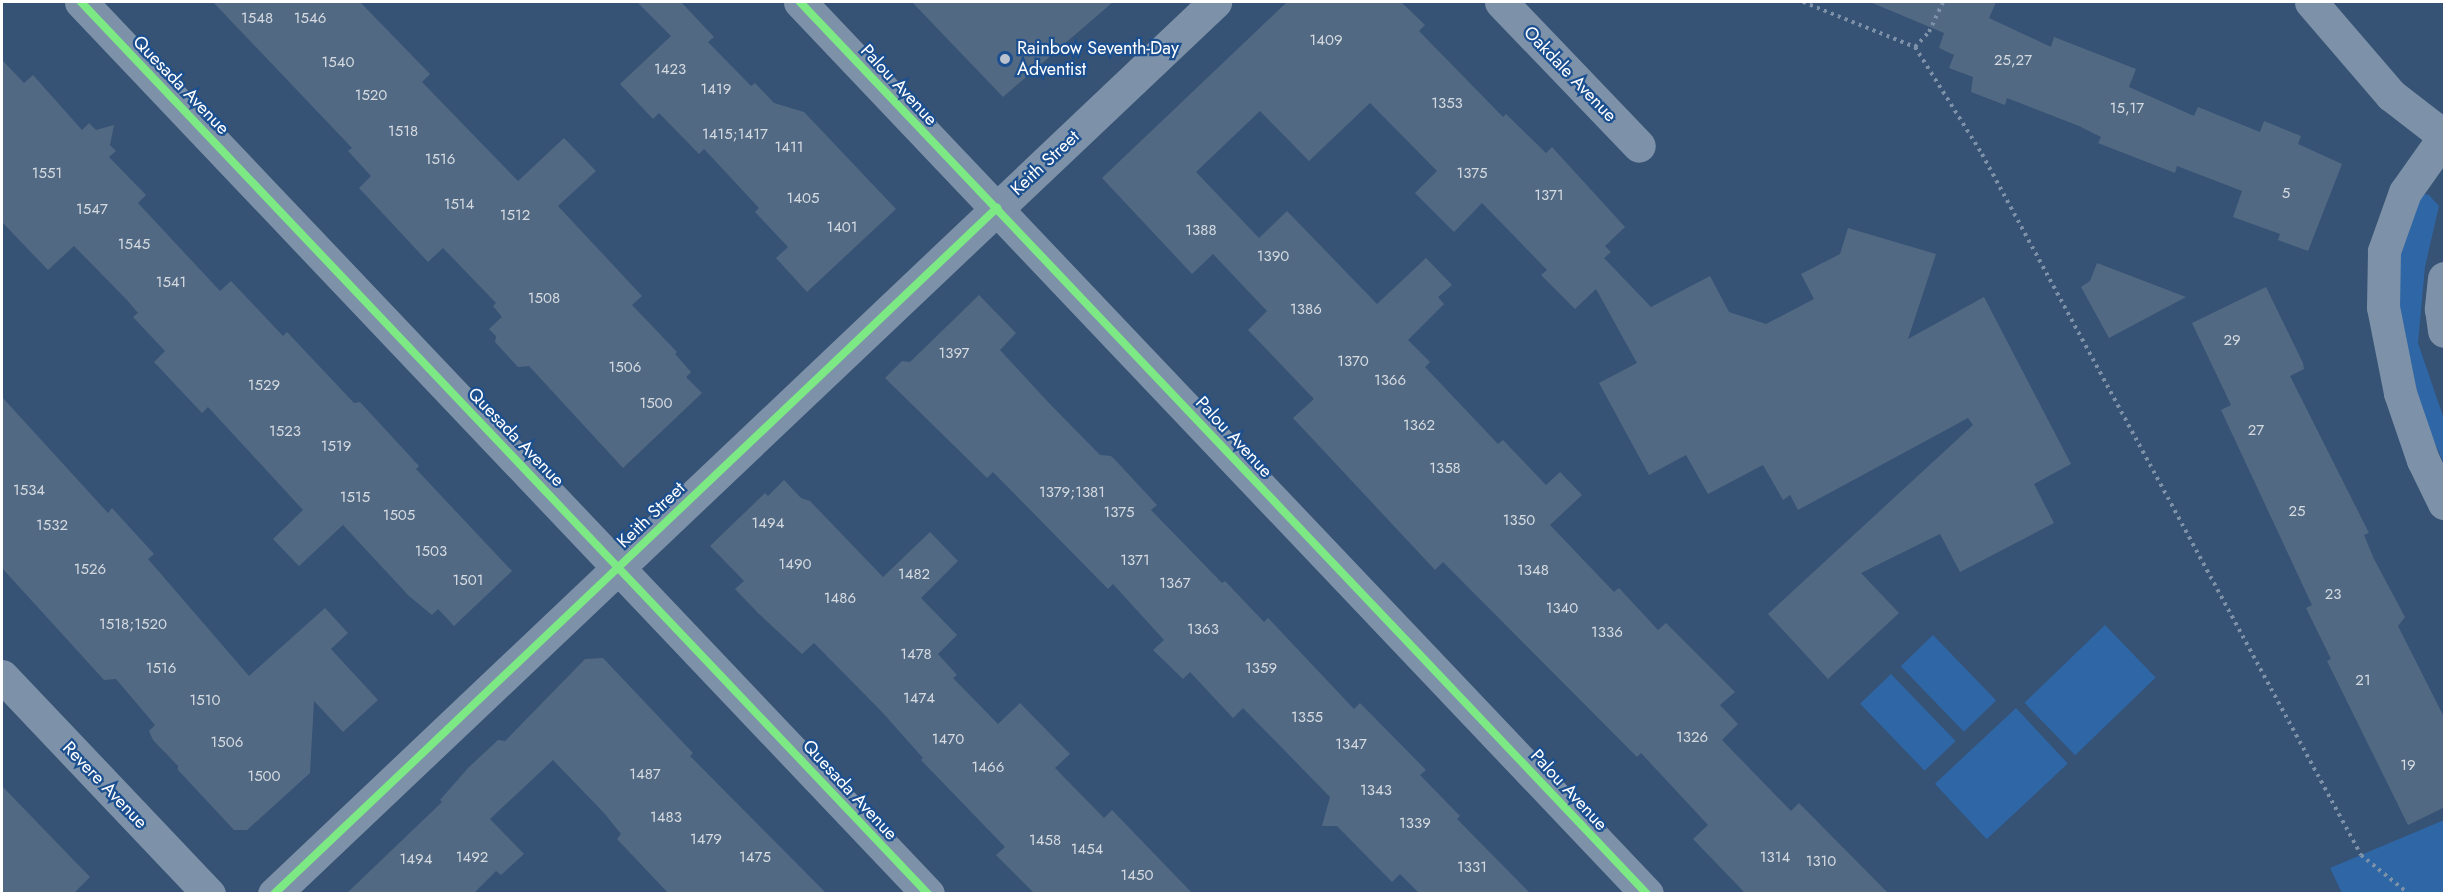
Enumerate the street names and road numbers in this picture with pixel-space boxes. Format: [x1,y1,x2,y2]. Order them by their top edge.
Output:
street label: Oakdale Avenue [1519,22,1621,126]
street label: Quesada Avenue [128,31,234,139]
street label: Palou Avenue [856,40,942,130]
street label: Keith Street [1006,126,1084,200]
street label: Quesada Avenue [463,383,569,491]
street label: Palou Avenue [1191,392,1277,482]
street label: Keith Street [613,477,689,553]
street label: Quesada Avenue [798,735,902,845]
street label: Revere Avenue [58,737,152,833]
street label: Palou Avenue [1526,745,1612,835]

